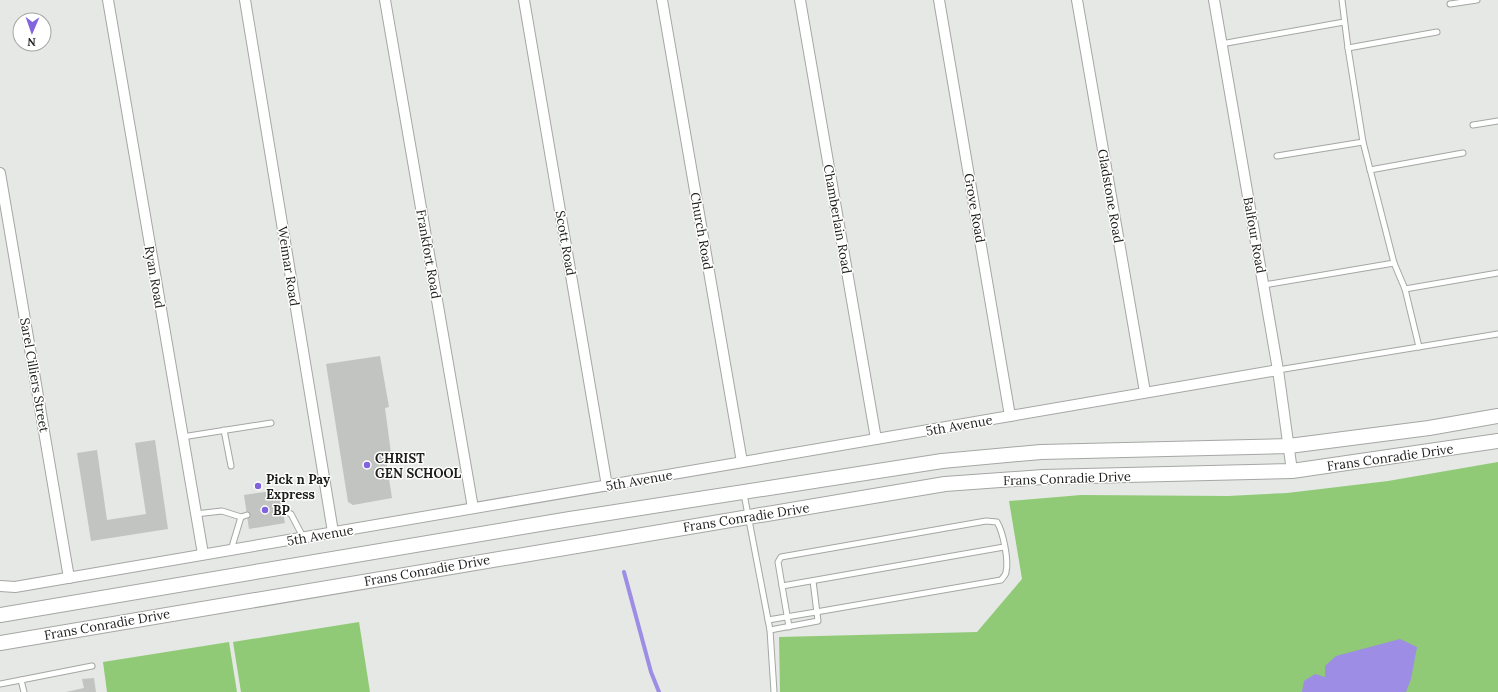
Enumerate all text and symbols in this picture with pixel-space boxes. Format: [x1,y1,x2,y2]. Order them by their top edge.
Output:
north arrow [12,12,52,52]
text: N [27,35,36,49]
street label: Gladstone Road [1094,148,1127,245]
street label: Chamberlain Road [820,163,856,275]
street label: Grove Road [960,172,989,244]
street label: Church Road [686,191,717,271]
street label: Balfour Road [1239,196,1270,275]
street label: Frankfort Road [412,208,445,300]
street label: Scott Road [551,209,580,277]
street label: Weimar Road [274,225,303,307]
street label: Ryan Road [141,245,168,310]
street label: Sarel Cilliers Street [16,316,53,434]
street label: 5th Avenue [924,411,994,440]
street label: Frans Conradie Drive [1326,440,1455,475]
place label: CHRIST GEN SCHOOL [375,450,461,482]
marker: CHRIST GEN SCHOOL [362,460,372,470]
street label: 5th Avenue [604,466,674,495]
street label: Frans Conradie Drive [1003,468,1131,489]
place label: Pick n Pay Express [266,471,331,503]
marker: Pick n Pay Express [253,481,263,491]
street label: Frans Conradie Drive [682,499,811,536]
place label: BP [273,502,290,519]
marker: BP [260,505,270,515]
street label: 5th Avenue [285,521,355,550]
street label: Frans Conradie Drive [363,551,491,590]
street label: Frans Conradie Drive [43,605,171,644]

